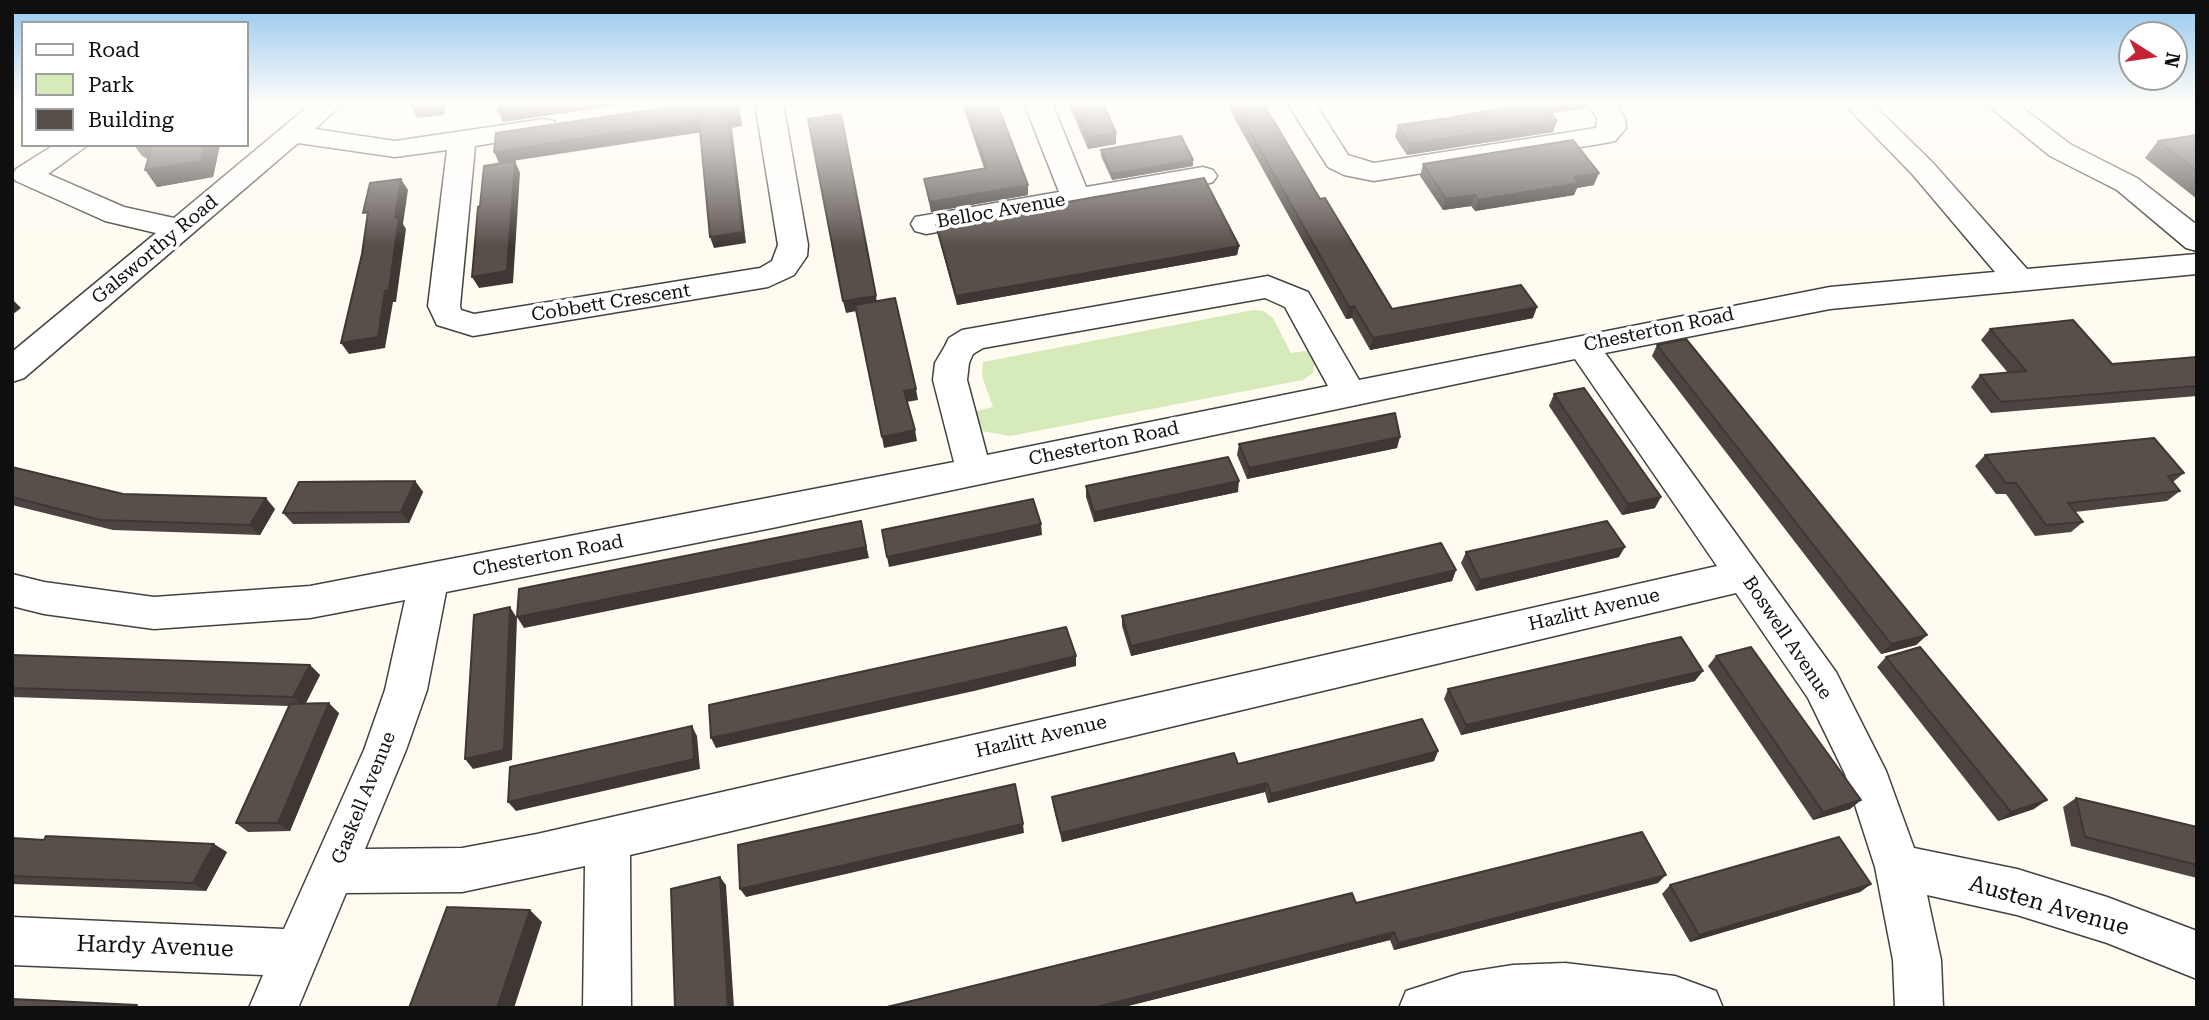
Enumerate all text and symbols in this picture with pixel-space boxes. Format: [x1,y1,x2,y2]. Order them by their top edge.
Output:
legend [21,21,248,147]
north arrow [2118,21,2188,91]
text: Road [88,38,140,62]
text: N [2159,50,2185,70]
text: Park [88,73,134,97]
text: Building [88,108,174,132]
street label: Belloc Avenue [935,188,1067,234]
street label: Galsworthy Road [87,191,223,309]
street label: Cobbett Crescent [530,279,692,327]
street label: Chesterton Road [1582,303,1736,357]
street label: Chesterton Road [1027,417,1181,471]
street label: Chesterton Road [471,530,625,582]
street label: Boswell Avenue [1737,572,1837,704]
street label: Hazlitt Avenue [1526,584,1662,636]
street label: Hazlitt Avenue [973,711,1109,763]
street label: Gaskell Avenue [327,728,401,868]
street label: Austen Avenue [1966,870,2132,942]
street label: Hardy Avenue [76,930,234,964]

